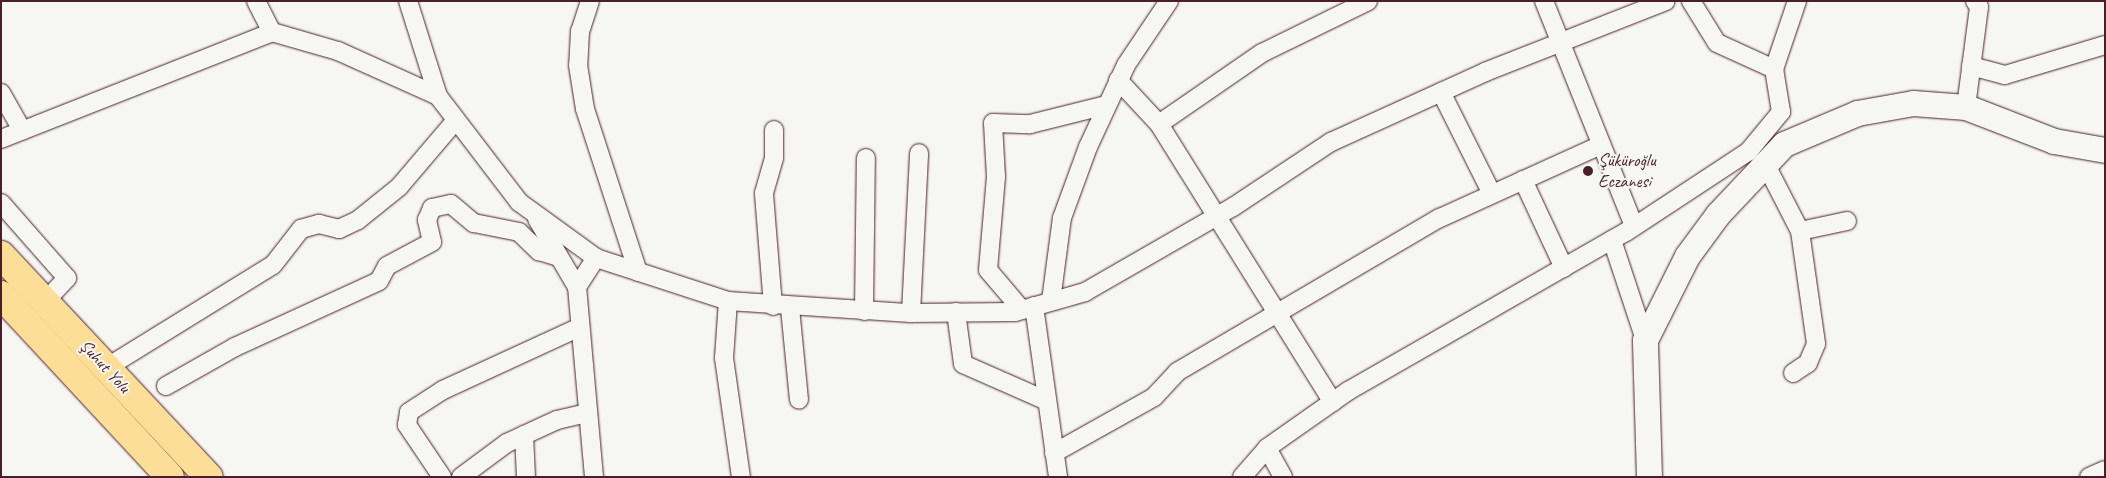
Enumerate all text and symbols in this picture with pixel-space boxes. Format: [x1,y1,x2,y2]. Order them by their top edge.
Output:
place label: Şüküroğlu Eczanesi [1598,150,1656,192]
marker: Şüküroğlu Eczanesi [1582,165,1594,177]
street label: Şuhut Yolu [75,335,135,397]

